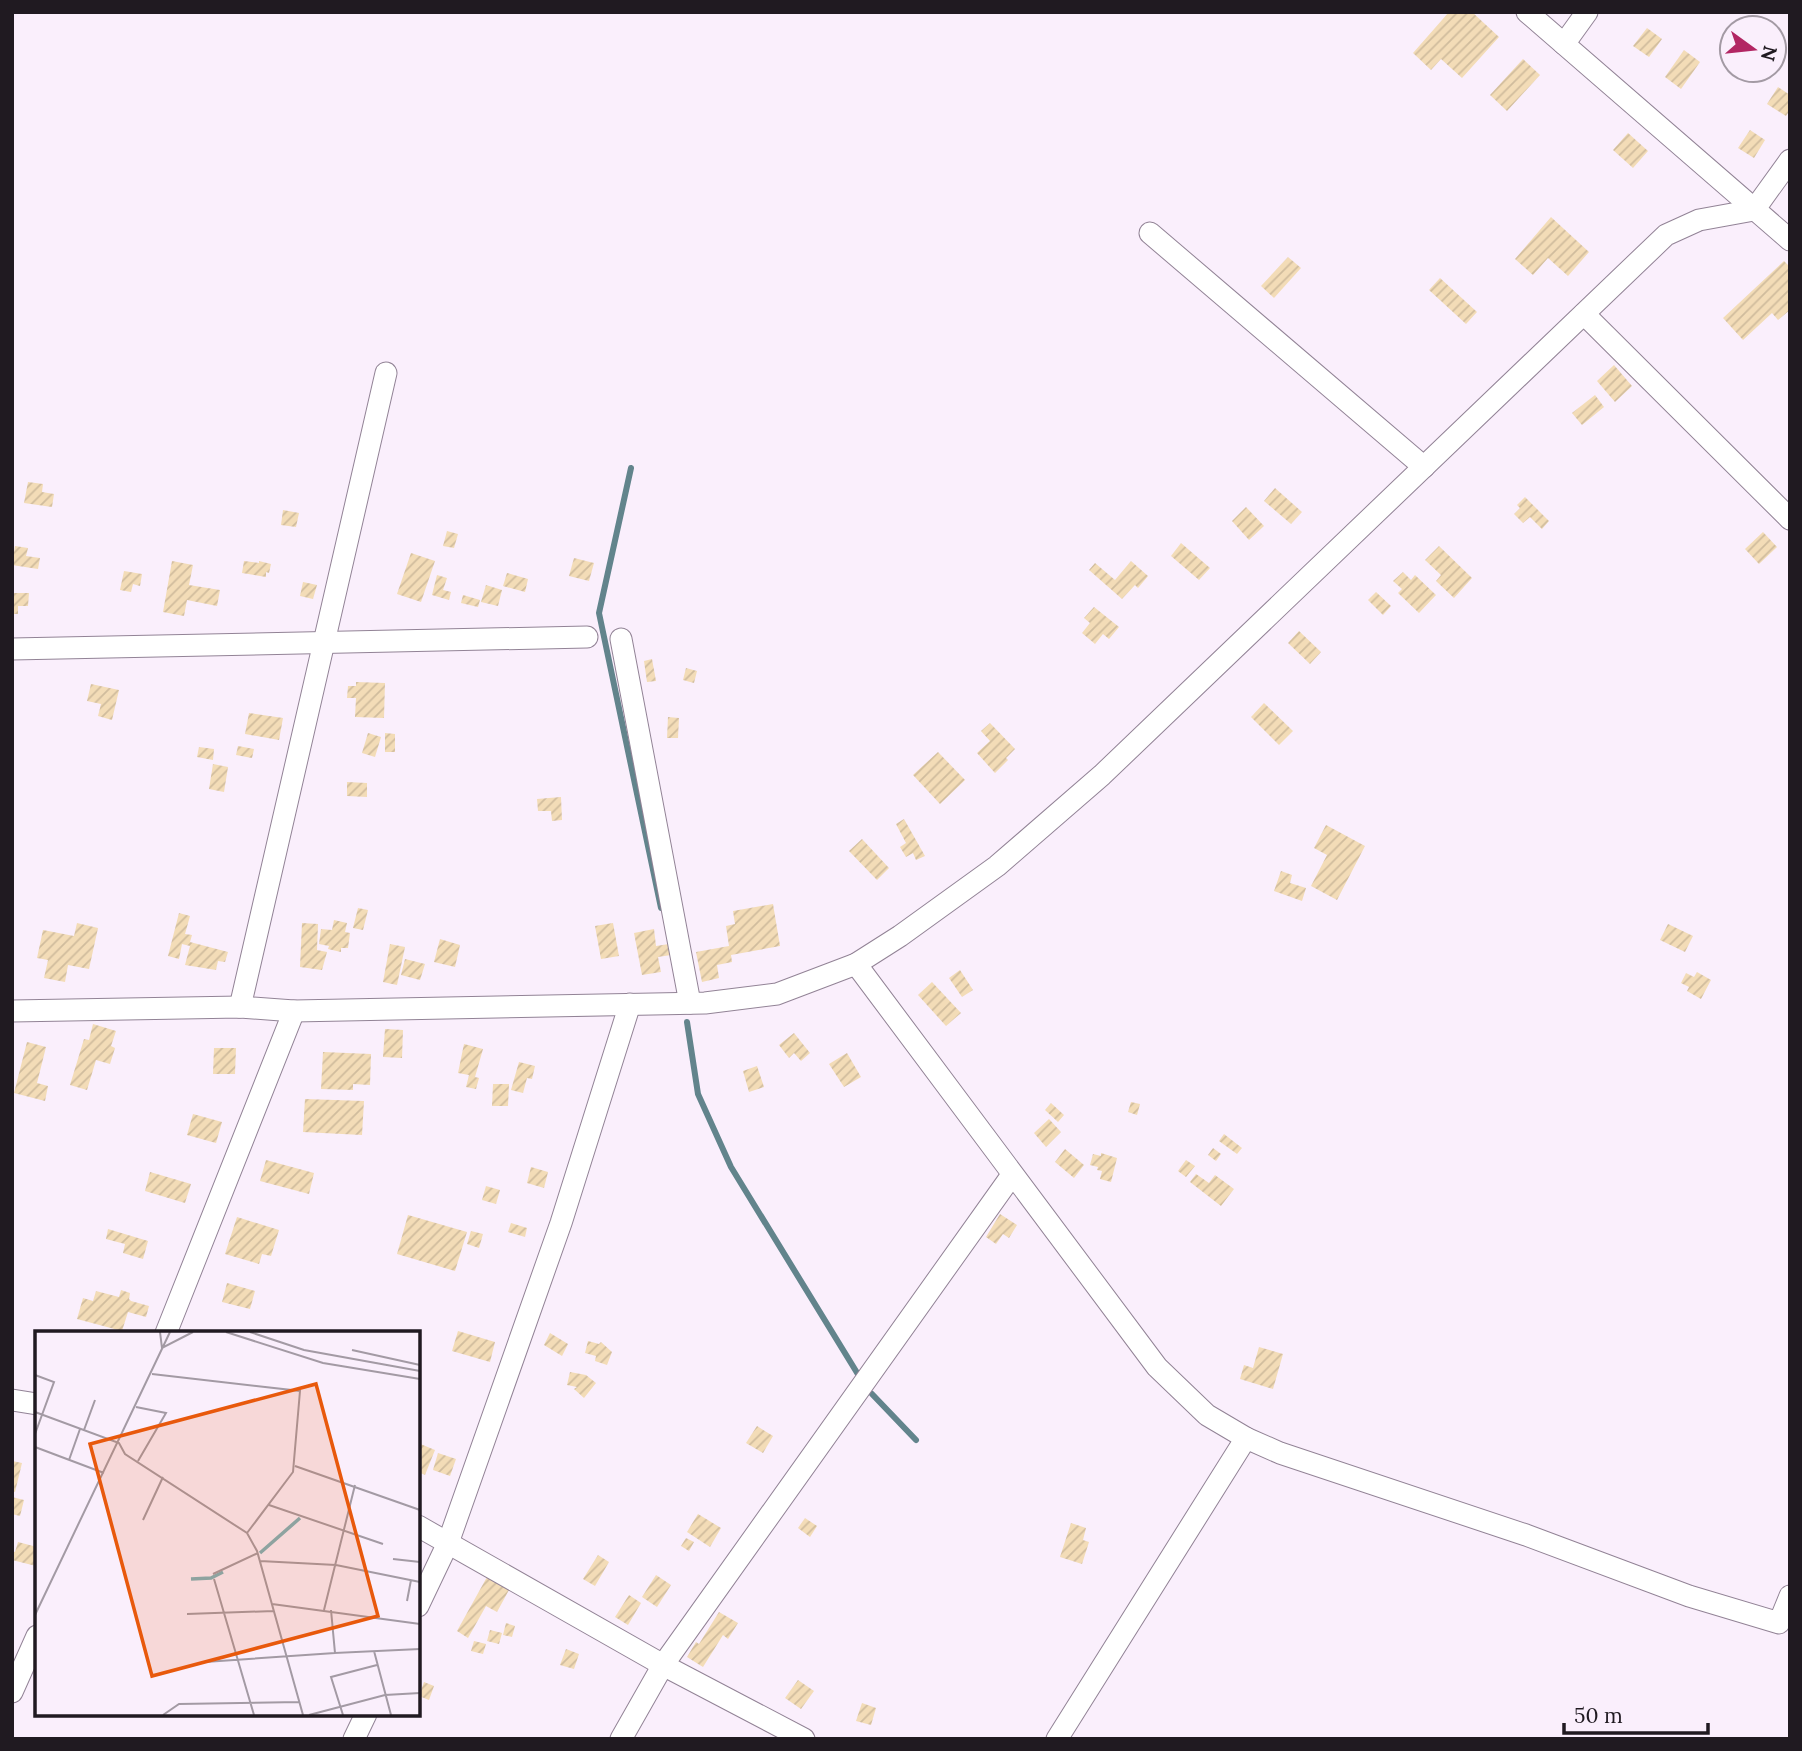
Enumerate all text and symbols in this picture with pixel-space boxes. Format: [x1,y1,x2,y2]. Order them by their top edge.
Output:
north arrow [1718,14,1788,84]
text: N [1756,43,1783,64]
inset map [35,1331,420,1716]
scale bar [1564,1692,1708,1736]
text: 50 m [1574,1702,1623,1729]

